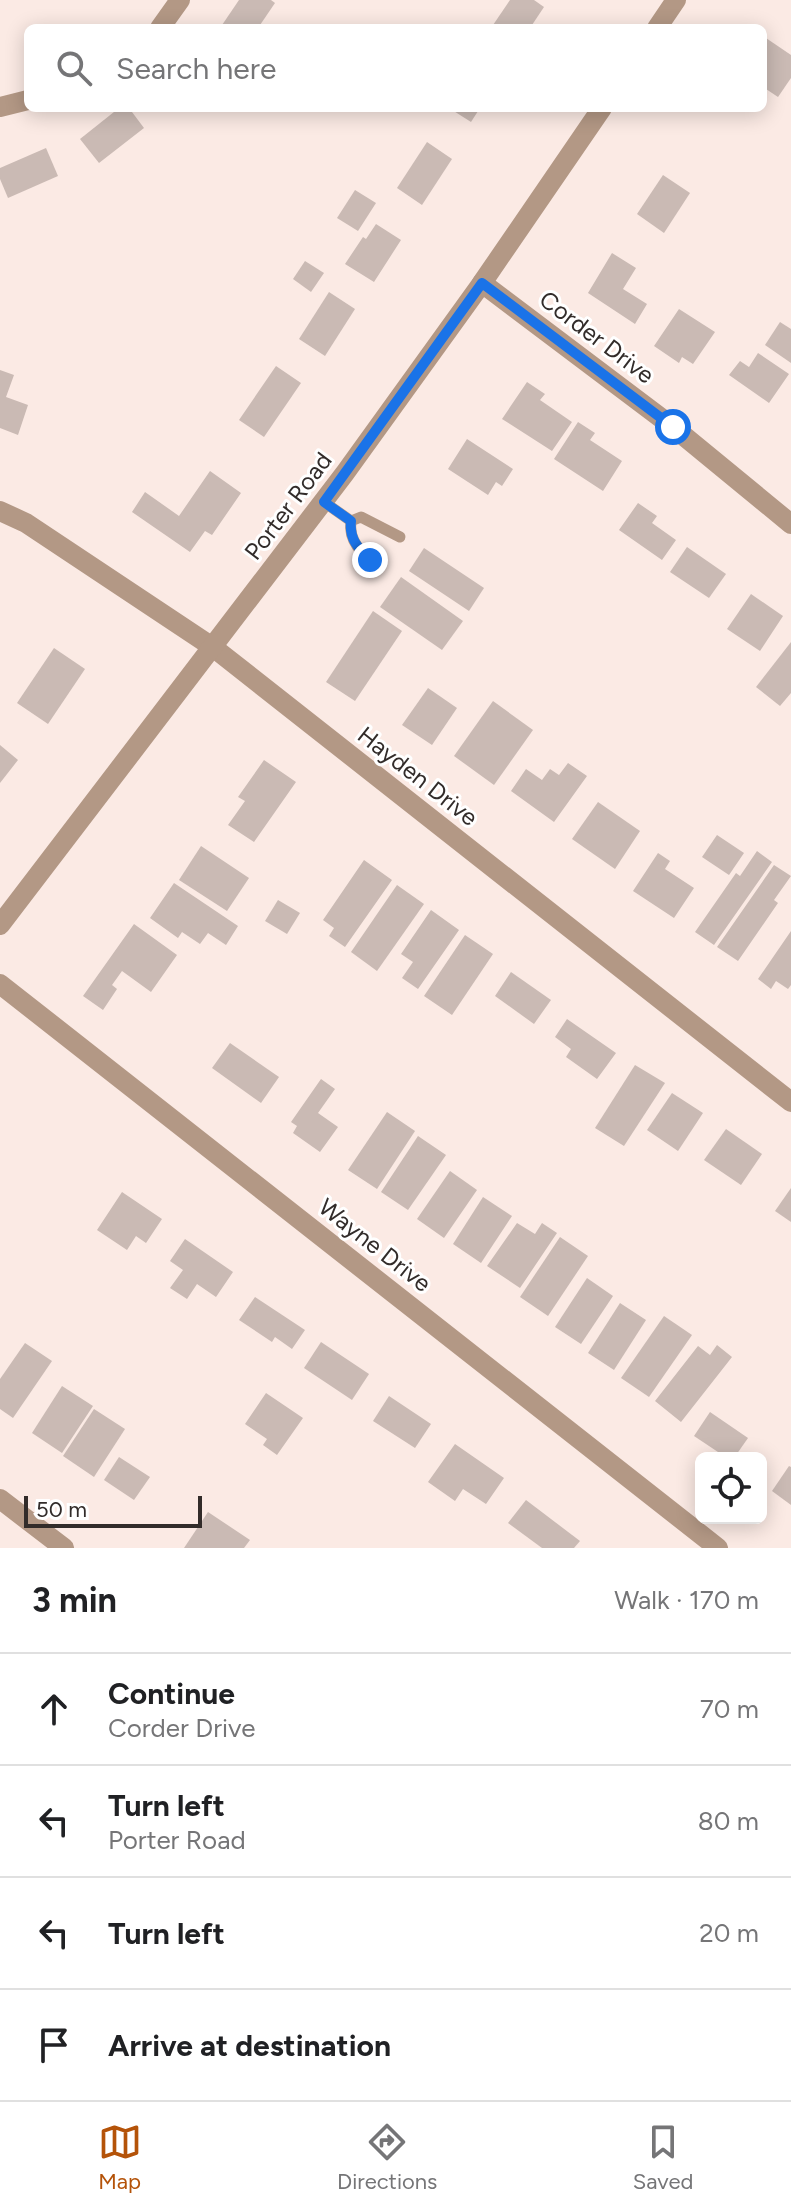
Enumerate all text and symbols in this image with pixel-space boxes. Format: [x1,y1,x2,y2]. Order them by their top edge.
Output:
search box [24,24,767,112]
icon: search [52,46,96,90]
text: Search here [116,50,276,87]
street label: Corder Drive [534,284,660,390]
route start [655,409,691,445]
street label: Porter Road [238,447,338,565]
route end [352,542,388,578]
street label: Hayden Drive [352,720,484,832]
street label: Wayne Drive [313,1192,437,1298]
map controls [695,1452,767,1524]
button: locate [695,1452,767,1524]
scale bar [24,1492,202,1528]
text: 50 m [36,1496,87,1523]
text: 3 min [32,1580,117,1621]
text: Walk · 170 m [614,1584,759,1616]
text: Continue [108,1675,235,1712]
icon: ahead [32,1687,76,1731]
text: 70 m [700,1693,759,1725]
text: Corder Drive [108,1712,255,1744]
text: Turn left [108,1787,225,1824]
icon: left [32,1799,76,1843]
text: 80 m [698,1805,759,1837]
text: Porter Road [108,1824,246,1856]
icon: left [32,1911,76,1955]
text: Turn left [108,1915,225,1952]
text: 20 m [699,1917,759,1949]
icon: arrive [32,2023,76,2067]
text: Arrive at destination [108,2027,391,2064]
tab: Map [98,2120,142,2195]
tab: Directions [337,2120,437,2195]
tab: Saved [633,2120,693,2195]

